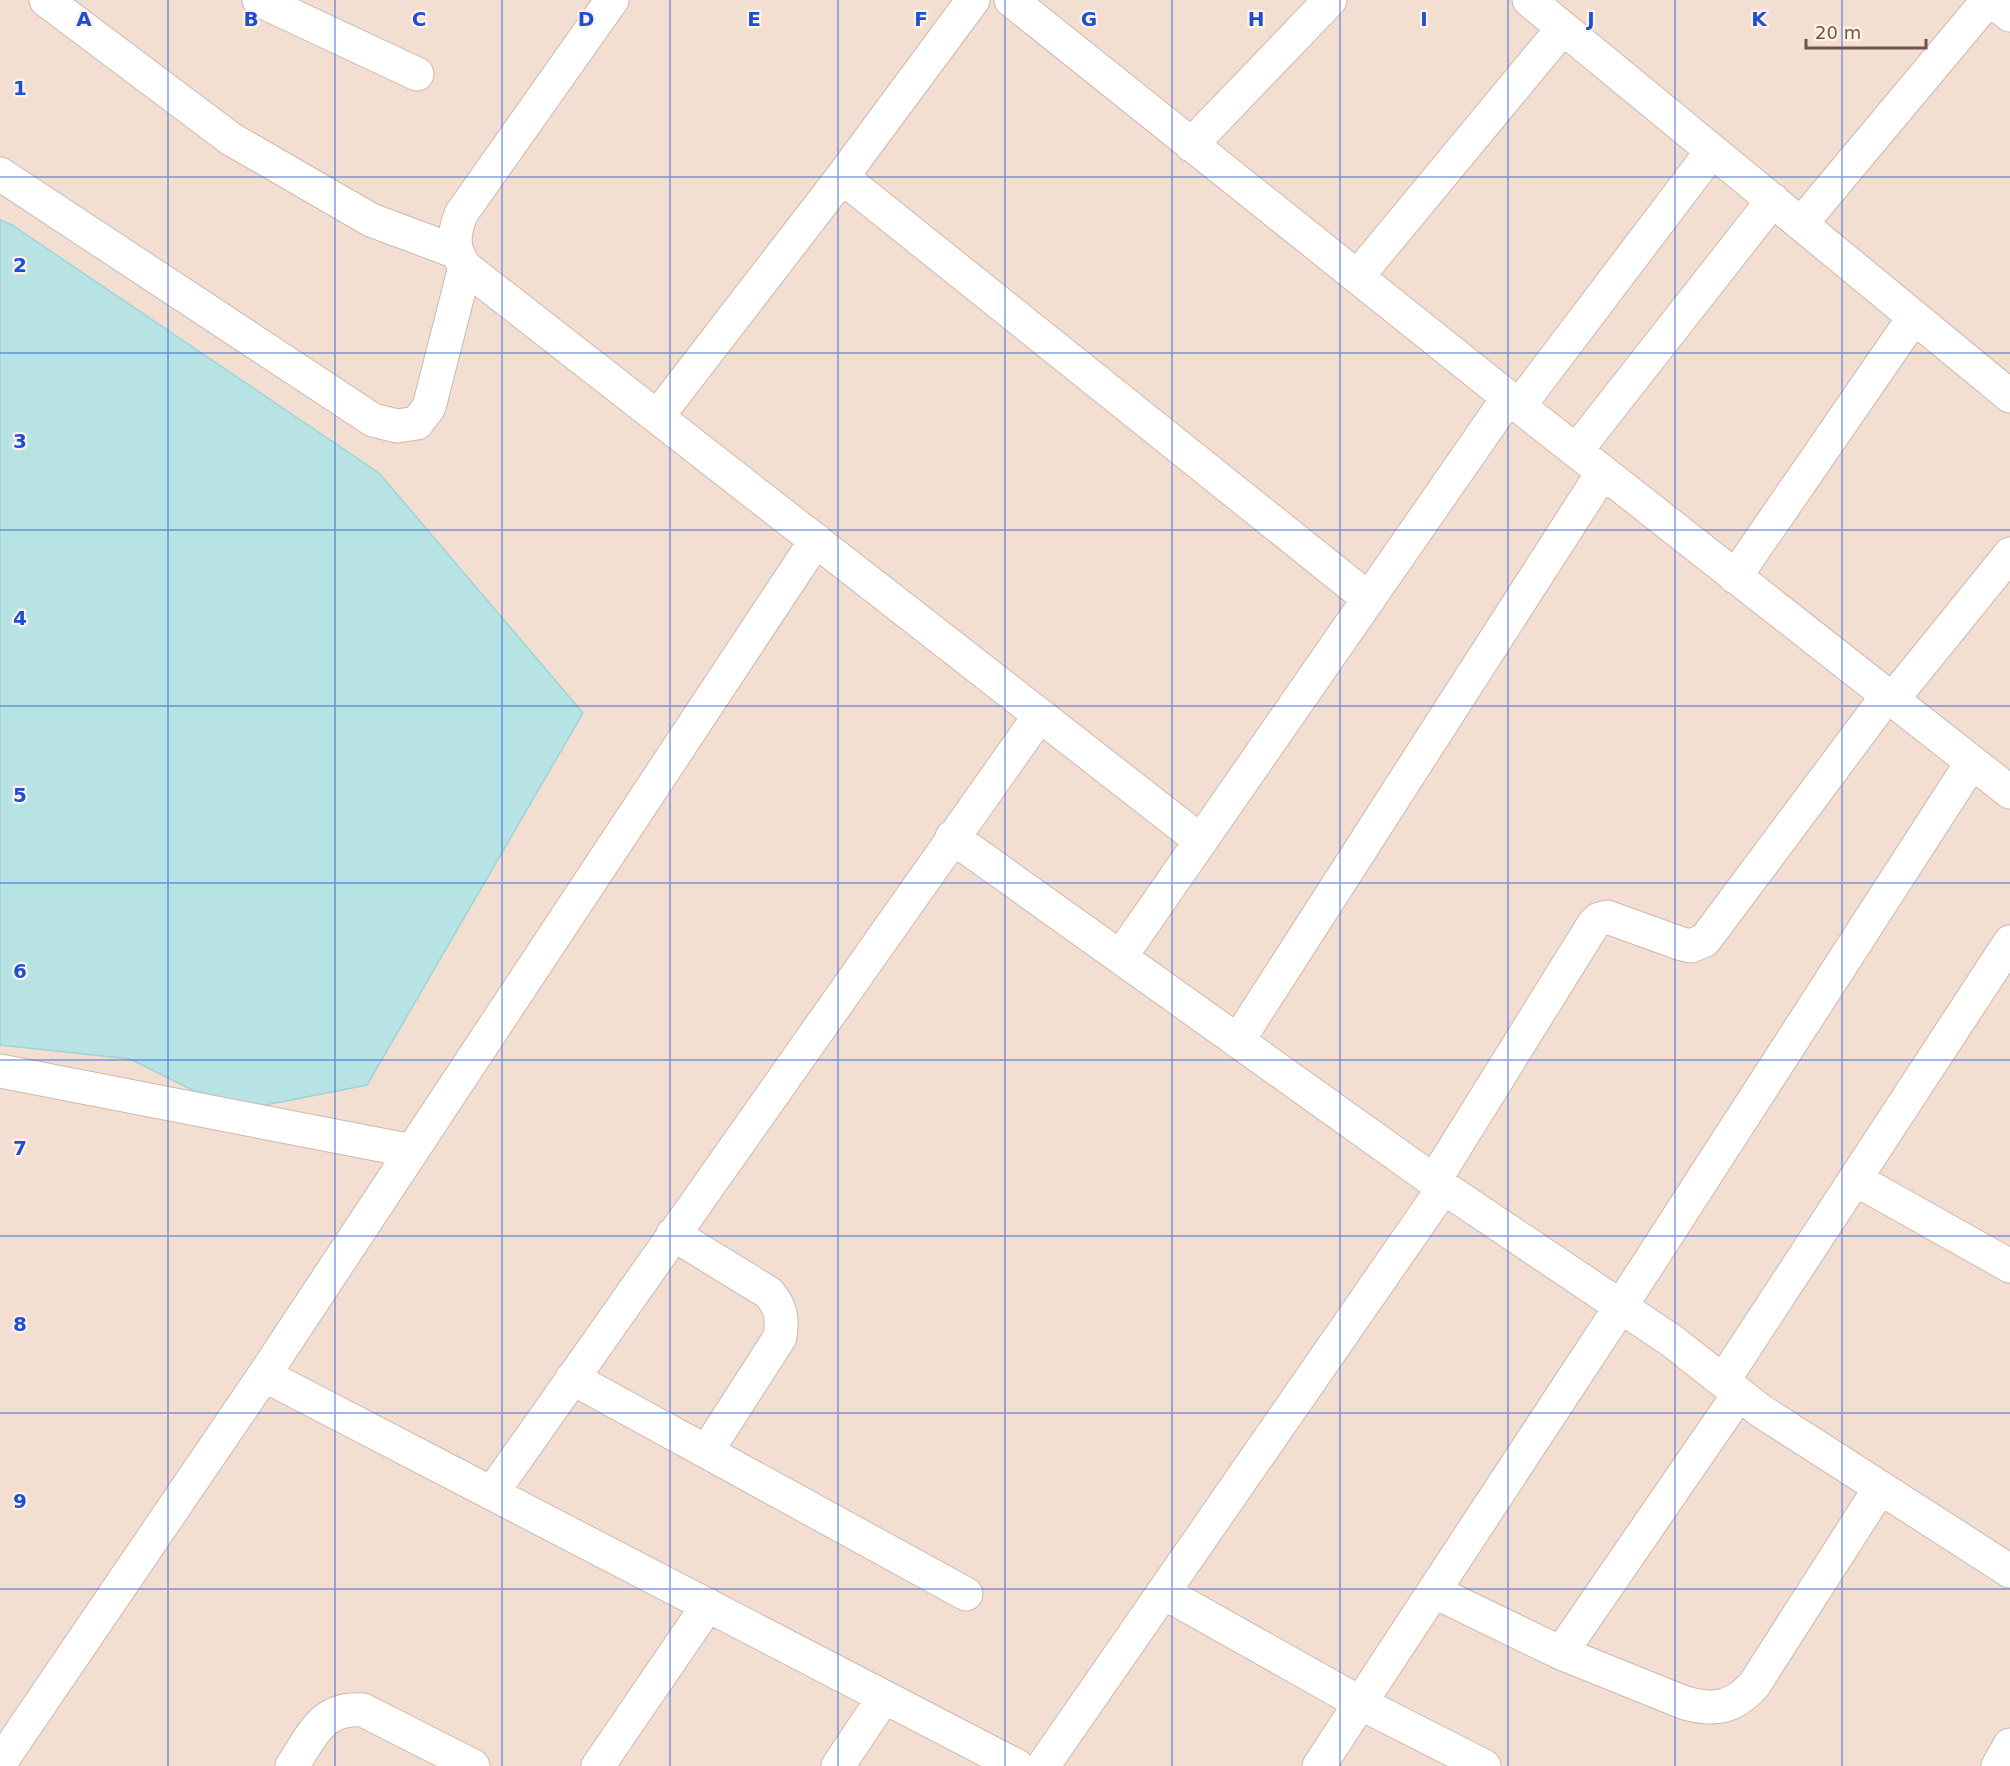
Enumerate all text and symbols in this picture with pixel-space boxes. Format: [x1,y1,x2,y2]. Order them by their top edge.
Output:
text: A [76,7,92,31]
text: B [243,7,259,31]
text: C [412,7,426,31]
text: D [578,7,594,31]
text: E [747,7,761,31]
text: F [914,7,928,31]
text: G [1081,7,1097,31]
text: H [1248,7,1264,31]
text: I [1420,7,1428,31]
text: J [1585,7,1595,31]
text: K [1751,7,1768,31]
scale bar [1806,12,1926,50]
text: 20 m [1815,22,1861,43]
text: 1 [13,76,27,100]
text: 2 [13,253,27,277]
text: 3 [13,429,27,453]
text: 4 [13,606,27,630]
text: 5 [13,783,27,807]
text: 6 [13,959,27,983]
text: 7 [13,1136,27,1160]
text: 8 [13,1312,27,1336]
text: 9 [13,1489,27,1513]

